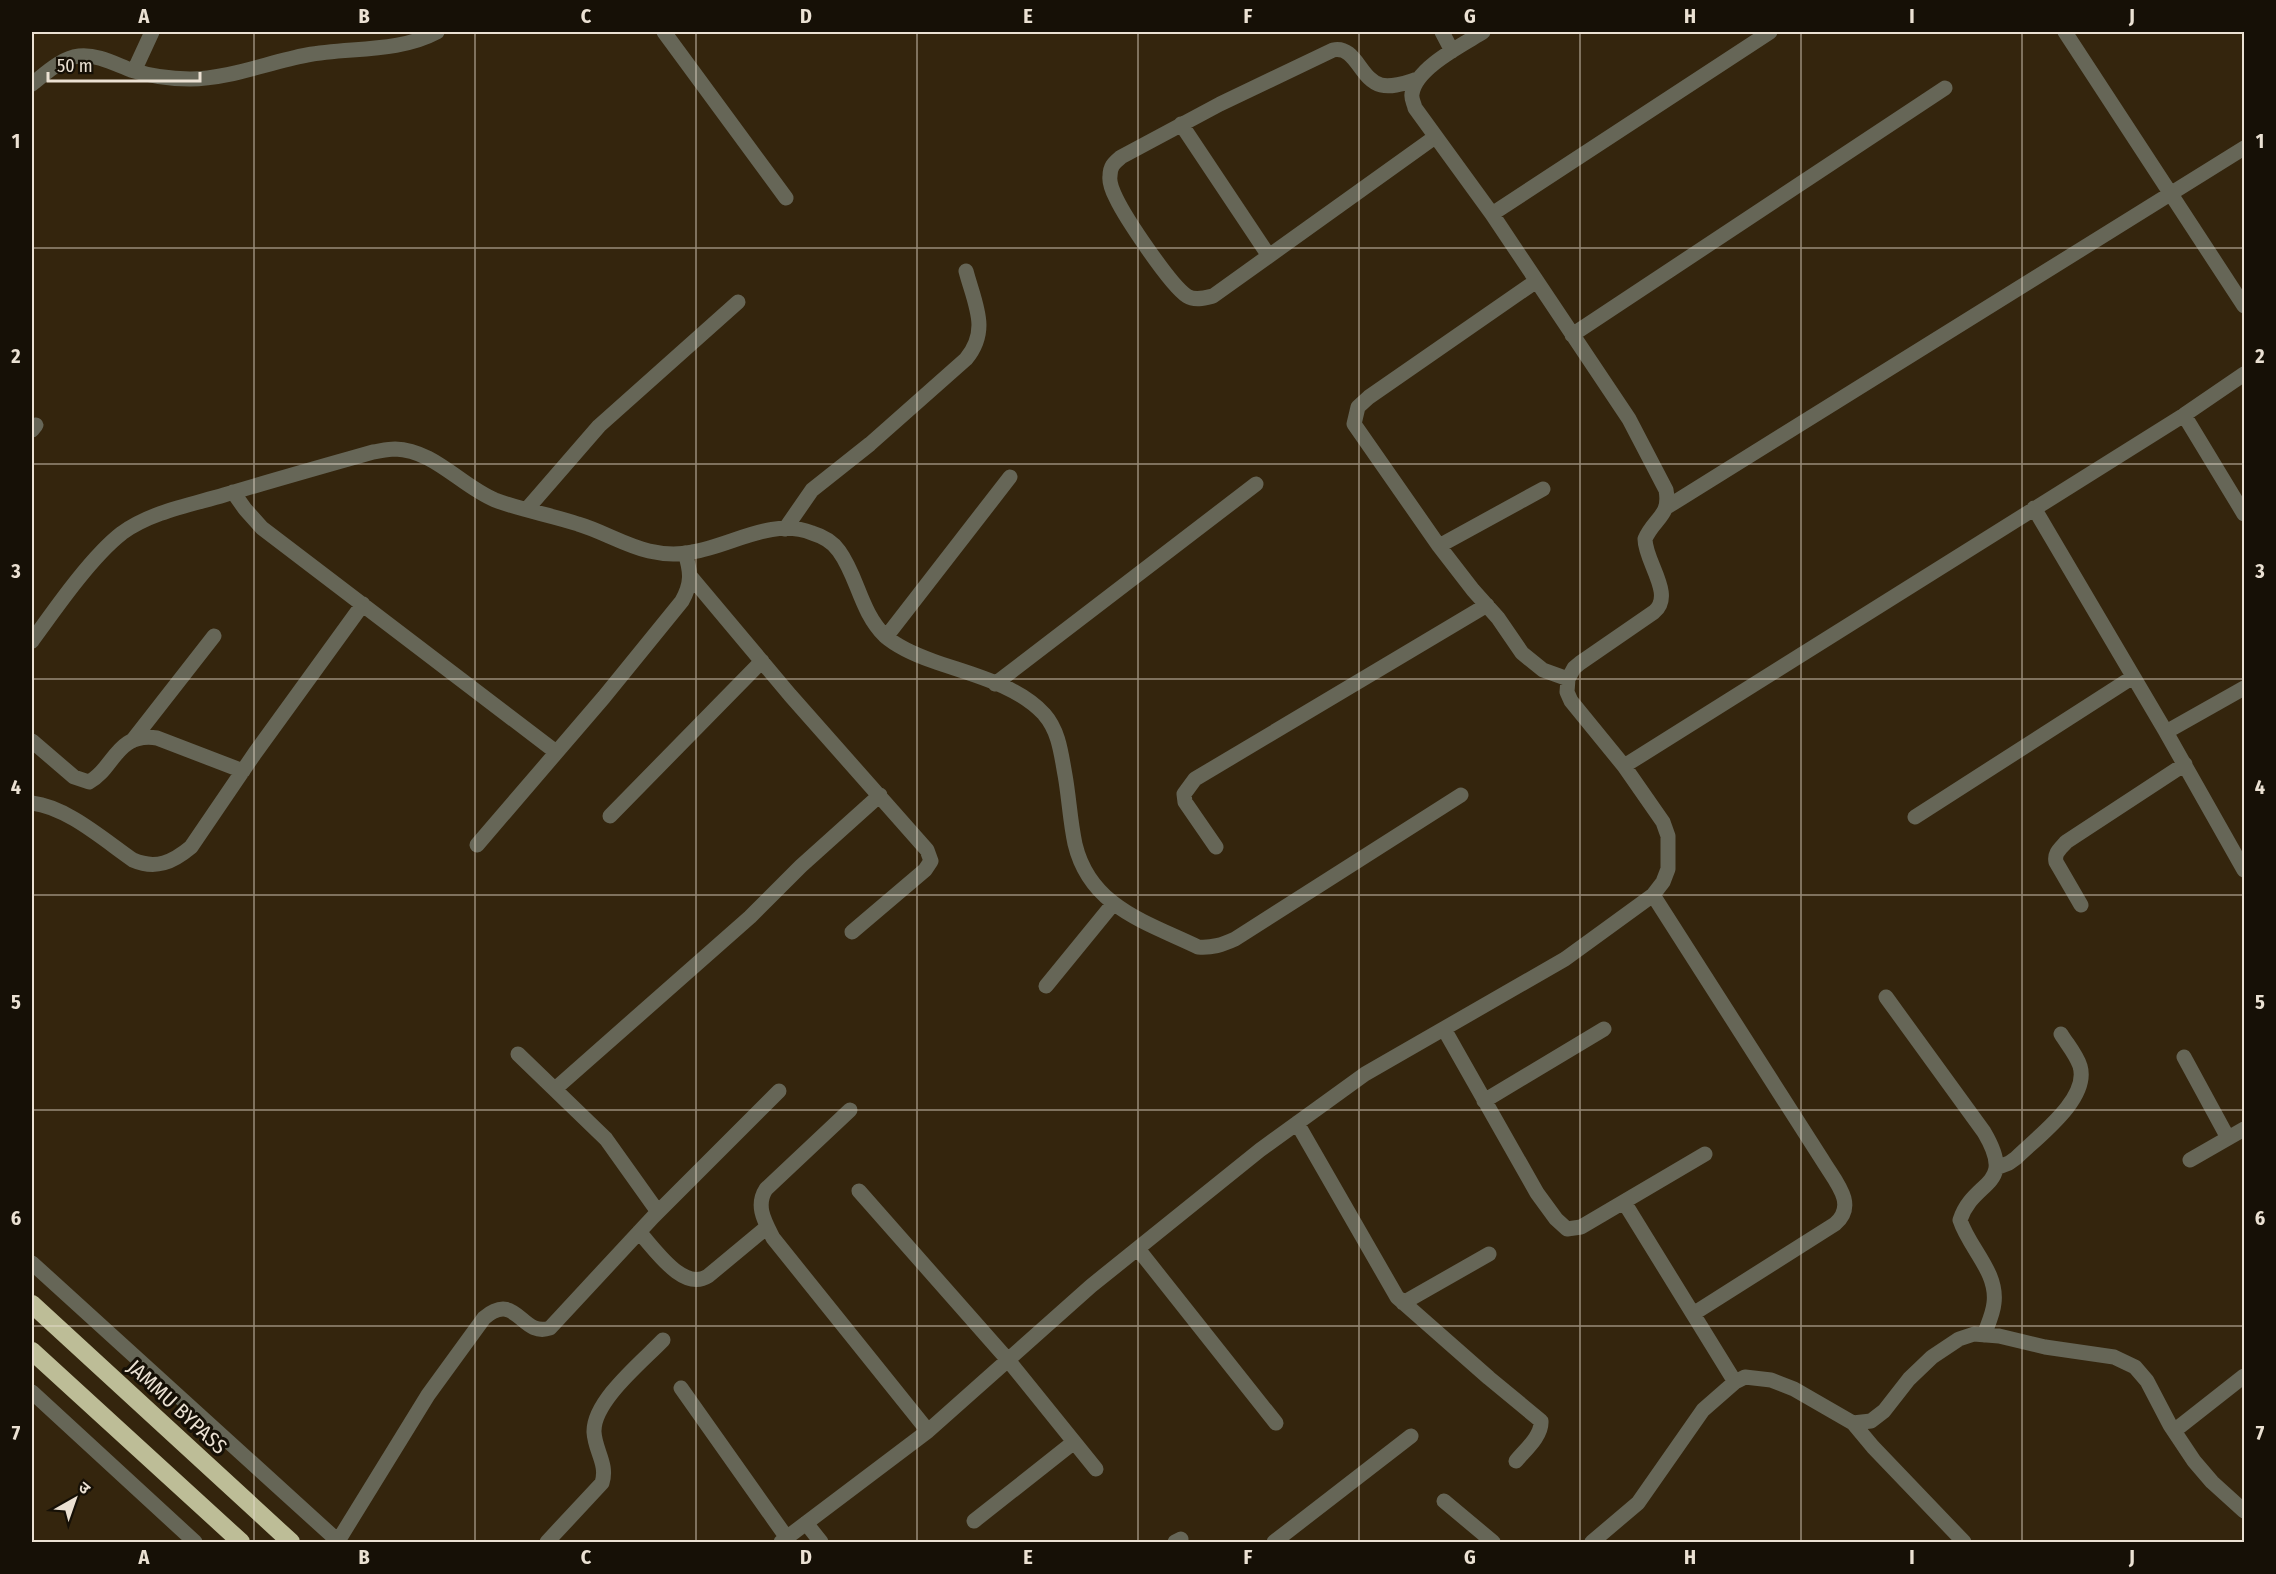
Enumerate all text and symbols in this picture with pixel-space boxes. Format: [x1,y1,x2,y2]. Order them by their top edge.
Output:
text: A [138,4,151,28]
text: B [358,4,370,28]
text: C [581,4,592,28]
text: D [800,4,812,28]
text: E [1023,4,1033,28]
text: F [1244,4,1253,28]
text: G [1464,4,1476,28]
text: H [1684,4,1696,28]
text: I [1909,4,1915,28]
text: J [2128,4,2135,28]
scale bar [48,45,200,83]
text: 50 m [57,55,93,77]
text: 1 [12,129,20,153]
text: 1 [2256,129,2264,153]
text: 2 [10,344,21,368]
text: 2 [2254,344,2265,368]
text: 3 [10,559,21,583]
text: 3 [2254,559,2265,583]
text: 4 [11,775,21,799]
text: 4 [2255,775,2265,799]
text: 5 [11,990,21,1014]
text: 5 [2255,990,2265,1014]
text: 6 [11,1206,21,1230]
text: 6 [2255,1206,2265,1230]
street label: JAMMU BYPASS [122,1354,232,1460]
text: 7 [12,1421,21,1445]
text: 7 [2256,1421,2265,1445]
north arrow [45,1469,105,1529]
text: उ [75,1478,94,1499]
text: A [138,1545,151,1569]
text: B [358,1545,370,1569]
text: C [581,1545,592,1569]
text: D [800,1545,812,1569]
text: E [1023,1545,1033,1569]
text: F [1244,1545,1253,1569]
text: G [1464,1545,1476,1569]
text: H [1684,1545,1696,1569]
text: I [1909,1545,1915,1569]
text: J [2128,1545,2135,1569]

